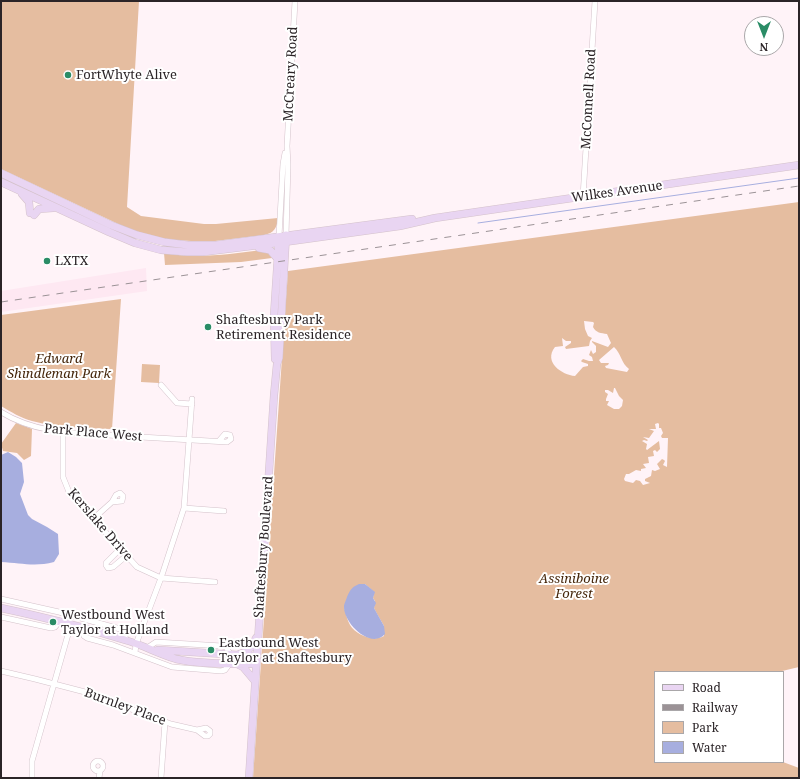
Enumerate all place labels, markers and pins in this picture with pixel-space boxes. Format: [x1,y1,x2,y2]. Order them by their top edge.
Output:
place label: FortWhyte Alive [76,67,177,83]
marker: FortWhyte Alive [63,70,73,80]
place label: LXTX [55,253,88,269]
marker: LXTX [42,256,52,266]
place label: Shaftesbury Park Retirement Residence [216,312,351,343]
marker: Shaftesbury Park Retirement Residence [203,322,213,332]
place label: Westbound West Taylor at Holland [61,607,169,638]
marker: Westbound West Taylor at Holland [48,617,58,627]
place label: Eastbound West Taylor at Shaftesbury [219,635,352,666]
marker: Eastbound West Taylor at Shaftesbury [206,645,216,655]

